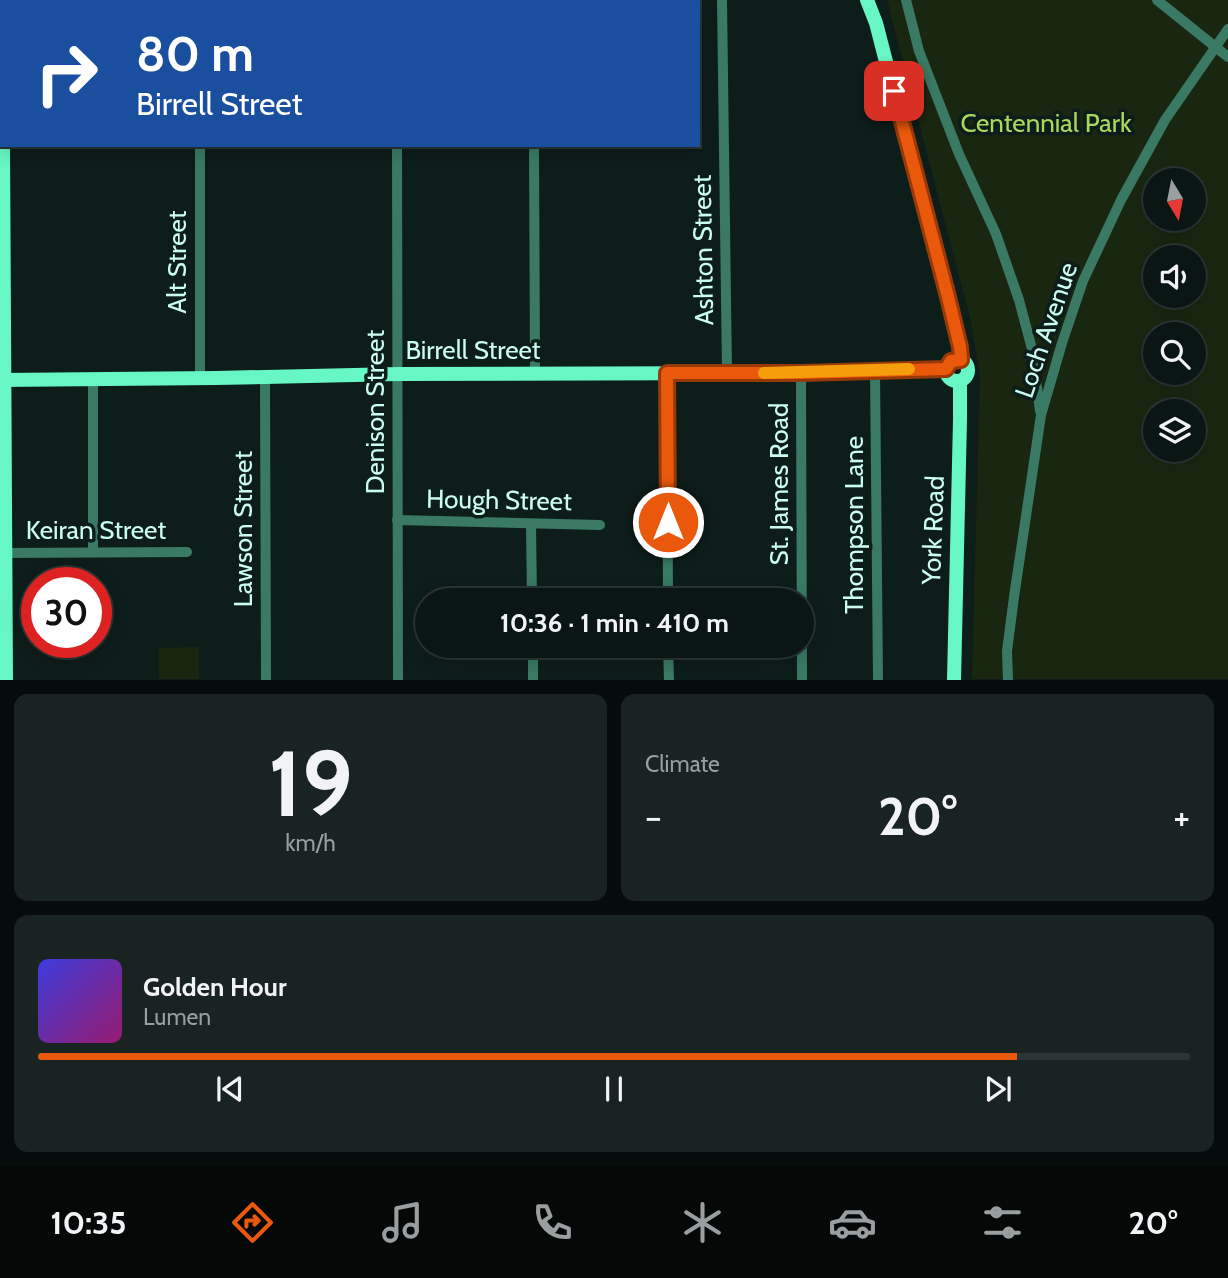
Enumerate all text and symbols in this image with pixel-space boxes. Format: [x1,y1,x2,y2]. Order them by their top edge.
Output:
text: 80 m [136,24,254,83]
icon: right [21,28,112,119]
pin [864,61,924,121]
icon: arrive [875,72,913,110]
text: Birrell Street [136,84,302,123]
park label: Centennial Park [960,107,1132,139]
north arrow [1143,168,1206,231]
map controls [1143,168,1206,462]
street label: Ashton Street [686,174,720,326]
street label: Alt Street [161,210,193,314]
button: sound [1143,245,1206,308]
street label: Loch Avenue [1008,258,1084,402]
button: search [1143,322,1206,385]
street label: Denison Street [359,330,391,494]
street label: Birrell Street [405,334,541,366]
button: layers [1143,399,1206,462]
street label: St. James Road [763,403,795,565]
street label: Thompson Lane [838,436,870,614]
street label: Lawson Street [227,451,259,607]
street label: York Road [915,475,951,586]
street label: Hough Street [426,483,572,517]
position arrow [631,485,705,559]
street label: Keiran Street [26,514,166,546]
speed limit sign: 30 [21,567,112,658]
text: 10:36 · 1 min · 410 m [500,607,729,639]
text: 19 [268,728,353,839]
text: Climate [645,750,720,778]
text: 20° [878,785,957,848]
text: − [645,793,662,840]
text: + [1173,793,1190,840]
text: km/h [285,829,336,857]
text: Golden Hour [143,971,286,1003]
text: Lumen [143,1003,211,1031]
icon: previous [211,1070,249,1108]
icon: pause [595,1070,633,1108]
icon: next [979,1070,1017,1108]
icon: directions [228,1198,277,1247]
icon: music [378,1198,427,1247]
icon: phone [528,1198,577,1247]
icon: climate [678,1198,727,1247]
icon: car [828,1198,877,1247]
icon: filters [978,1198,1027,1247]
text: 10:35 [51,1203,127,1242]
text: 20° [1129,1203,1177,1242]

